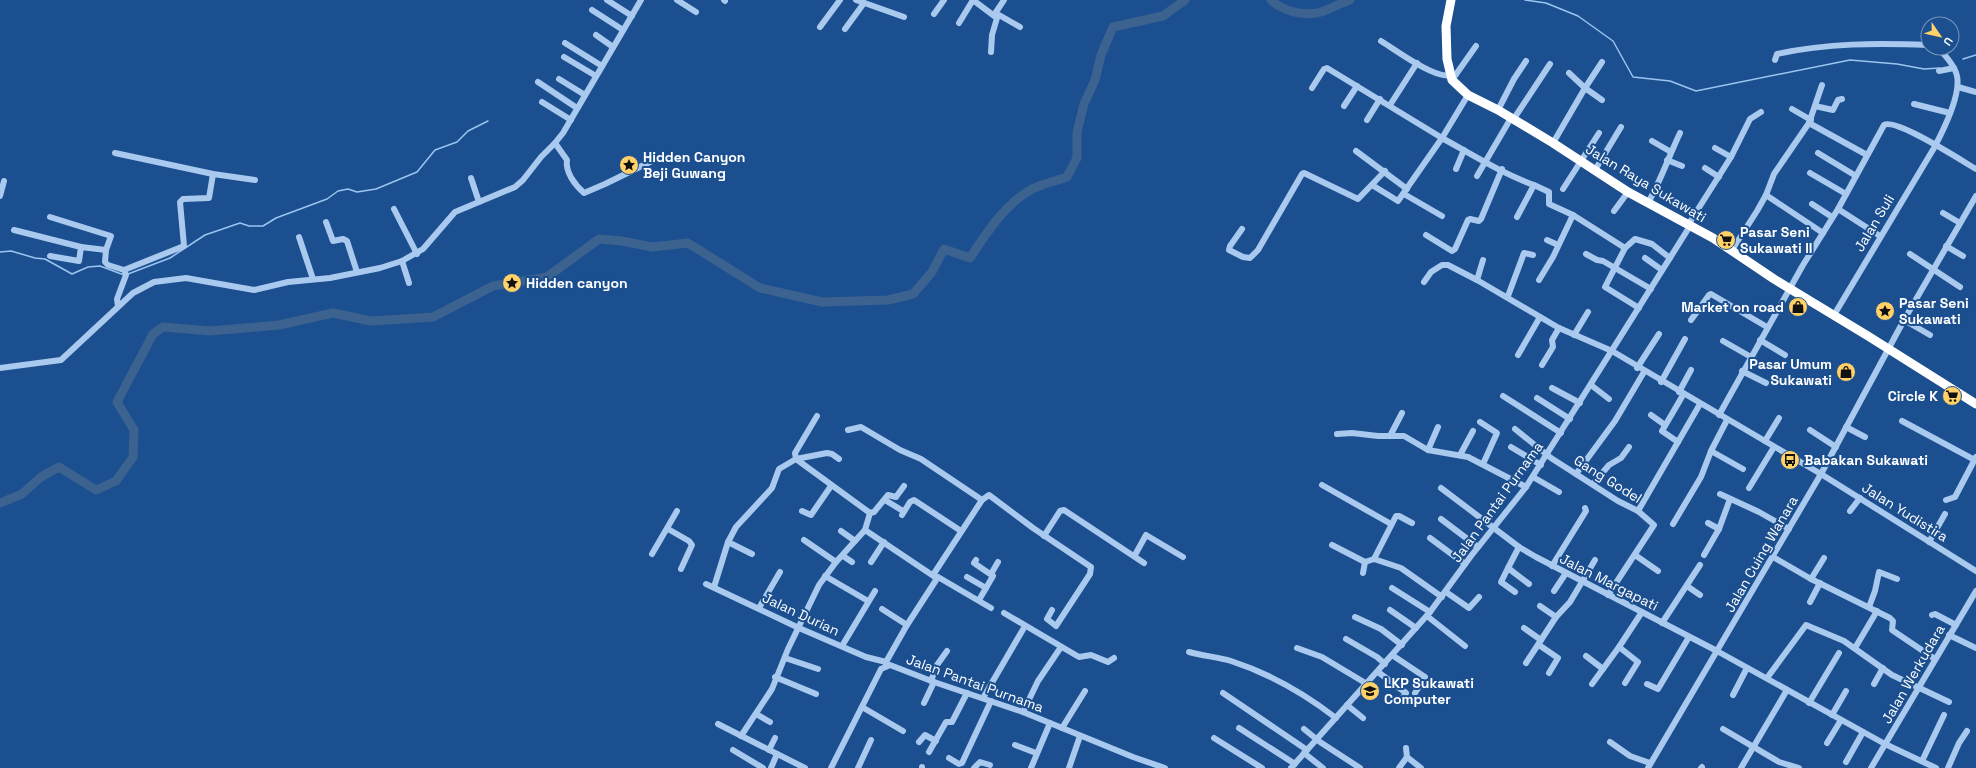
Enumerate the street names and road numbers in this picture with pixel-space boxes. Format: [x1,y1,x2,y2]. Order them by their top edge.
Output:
street label: Jalan Raya Sukawati [1582,140,1710,226]
street label: Jalan Suli [1850,191,1898,255]
street label: Jalan Pantai Purnama [1447,438,1547,566]
street label: Gang Godel [1571,451,1645,507]
street label: Jalan Yudistira [1859,478,1951,546]
street label: Jalan Cuing Wanara [1720,493,1802,615]
street label: Jalan Margapati [1557,549,1661,615]
street label: Jalan Durian [760,588,842,640]
street label: Jalan Werkudara [1877,621,1949,727]
street label: Jalan Pantai Purnama [904,650,1046,716]

